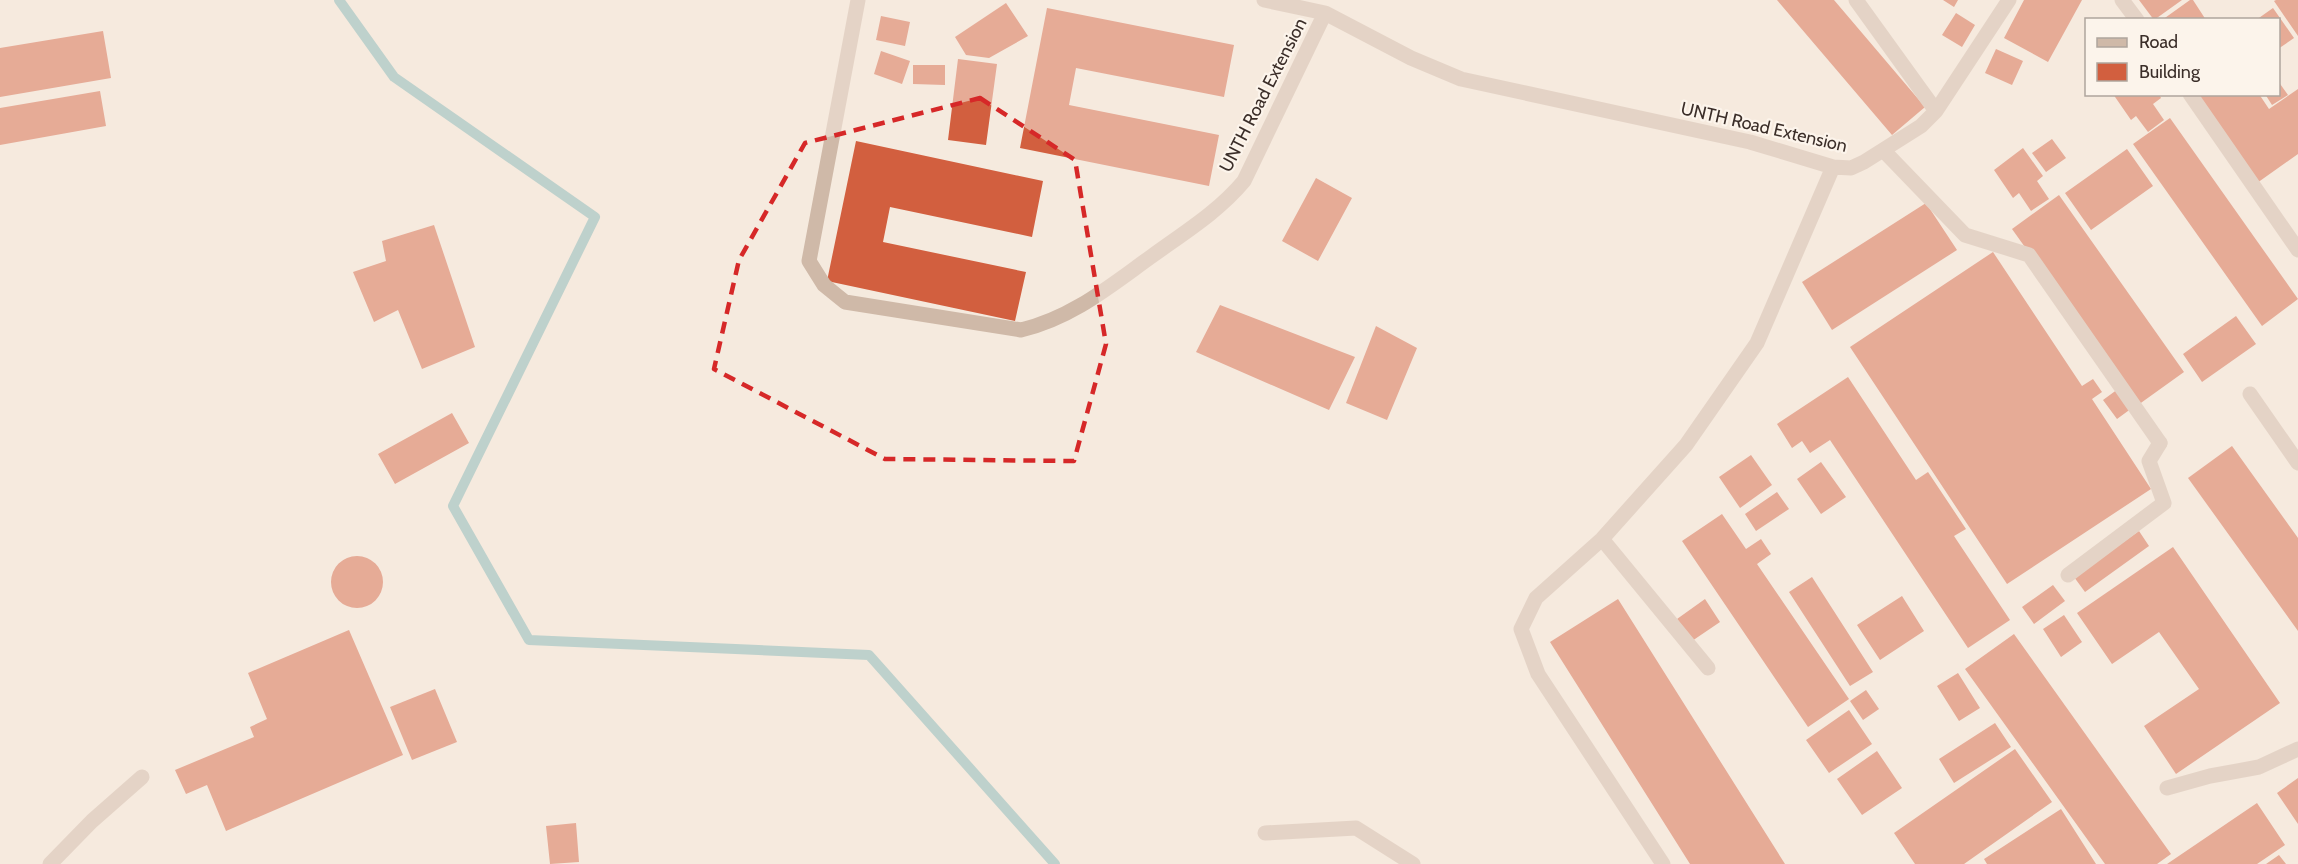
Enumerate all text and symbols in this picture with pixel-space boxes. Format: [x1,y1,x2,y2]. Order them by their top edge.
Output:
street label: UNTH Road Extension [1215,14,1311,176]
legend [2085,18,2280,96]
text: Road [2139,31,2178,53]
text: Building [2139,61,2201,83]
street label: UNTH Road Extension [1679,97,1849,157]

